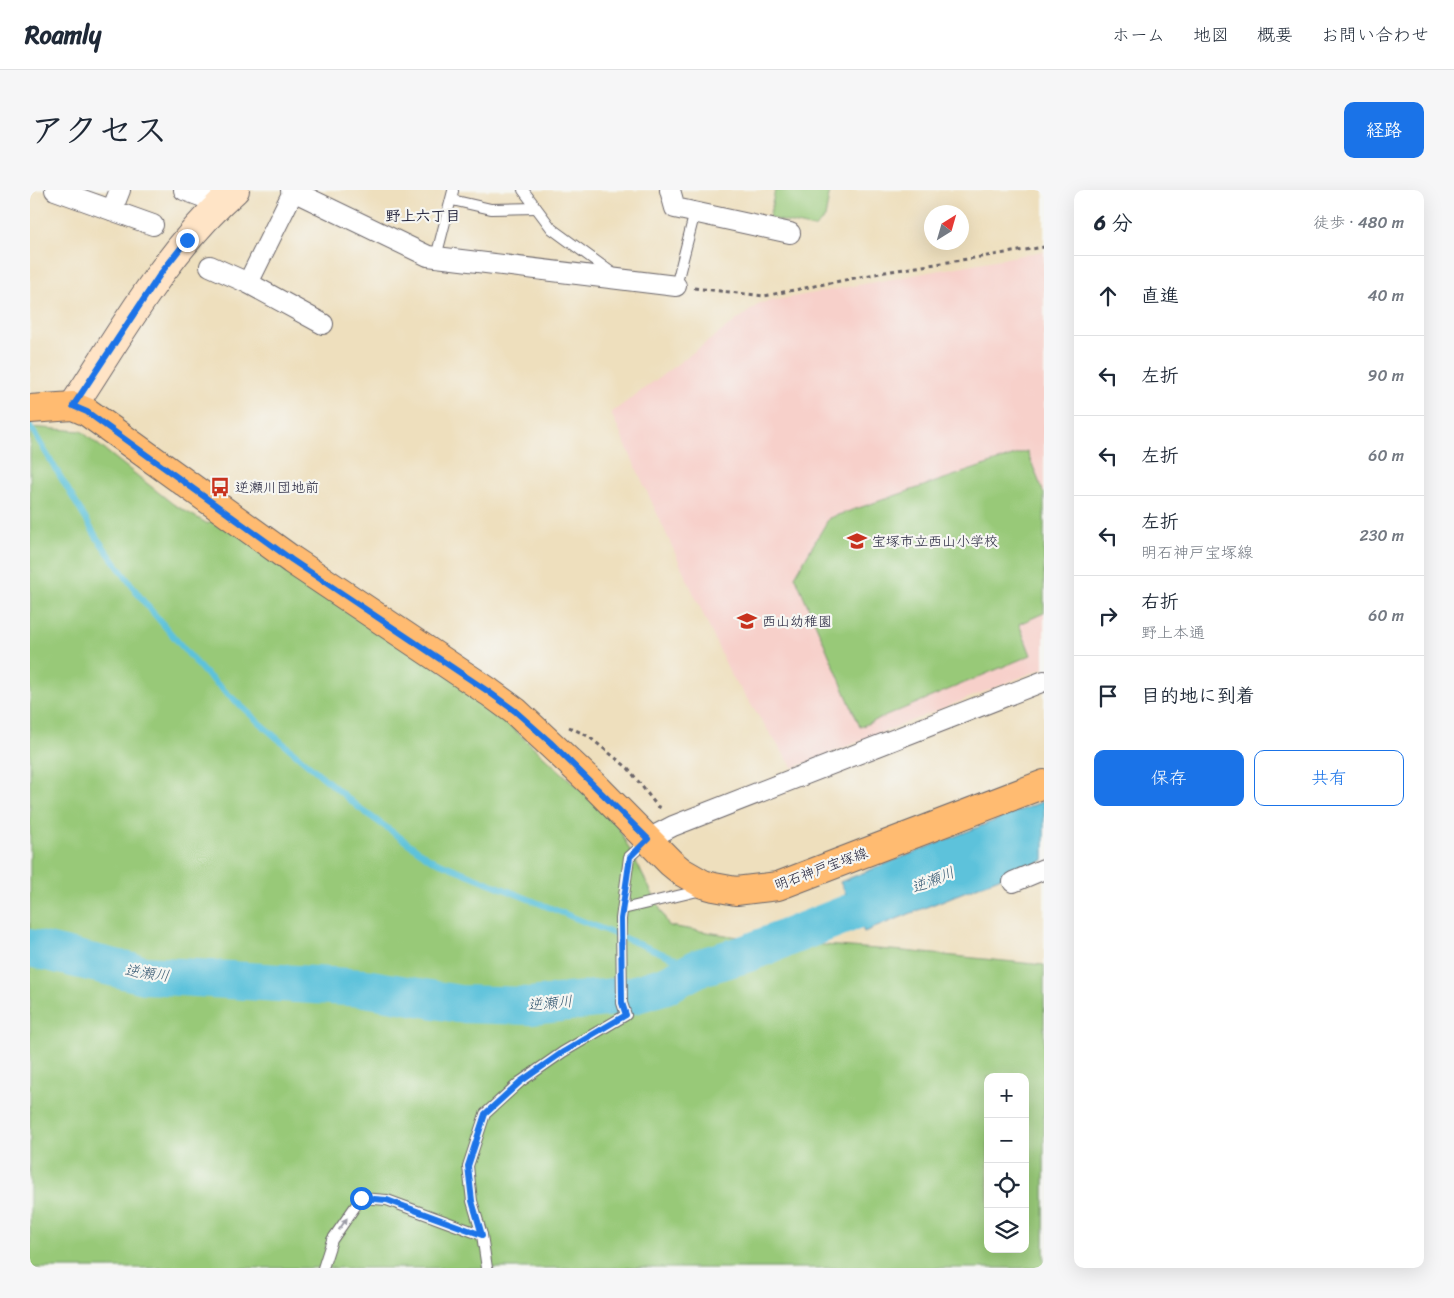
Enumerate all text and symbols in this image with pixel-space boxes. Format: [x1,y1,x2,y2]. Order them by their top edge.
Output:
text: Roamly [25,14,101,56]
text: ホーム [1112,19,1165,51]
text: 地図 [1193,19,1229,51]
text: 概要 [1257,19,1293,51]
text: お問い合わせ [1321,19,1429,51]
text: アクセス [30,99,168,161]
button: 経路 [1344,102,1424,158]
district label: 野上六丁目 [385,203,461,229]
text: 6 分 [1094,204,1132,242]
north arrow [924,205,969,250]
text: 徒歩 · 480 m [1313,208,1404,237]
route end [176,229,199,252]
text: 直進 [1141,279,1179,312]
text: 40 m [1367,281,1404,310]
icon: ahead [1094,282,1122,310]
text: 左折 [1141,359,1179,392]
text: 90 m [1368,361,1404,390]
icon: left [1094,362,1122,390]
text: 左折 [1141,439,1179,472]
text: 60 m [1368,441,1404,470]
icon: left [1094,442,1122,470]
place label: 逆瀬川団地前 [235,475,319,500]
bus stop icon: 逆瀬川団地前 [209,476,231,498]
text: 左折 [1141,505,1179,538]
text: 230 m [1359,521,1404,550]
icon: left [1094,522,1122,550]
place label: 宝塚市立西山小学校 [872,529,998,554]
school or university icon: 宝塚市立西山小学校 [846,530,868,552]
text: 明石神戸宝塚線 [1141,538,1253,567]
text: 右折 [1141,585,1179,618]
text: 60 m [1368,601,1404,630]
icon: right [1094,602,1122,630]
place label: 西山幼稚園 [762,609,832,634]
school or university icon: 西山幼稚園 [736,610,758,632]
text: 野上本通 [1141,618,1205,647]
text: 目的地に到着 [1141,679,1255,712]
icon: arrive [1094,682,1122,710]
button: 保存 [1094,750,1244,806]
button: 共有 [1254,750,1404,806]
street label: 明石神戸宝塚線 [771,840,871,898]
water label: 逆瀬川 [907,860,959,900]
water label: 逆瀬川 [123,957,171,989]
water label: 逆瀬川 [526,988,574,1018]
map controls [984,1073,1029,1253]
button: + [984,1073,1029,1118]
button: − [984,1118,1029,1163]
button: locate [984,1163,1029,1208]
route start [350,1187,373,1210]
button: layers [984,1208,1029,1253]
one-way arrow [338,1217,348,1231]

